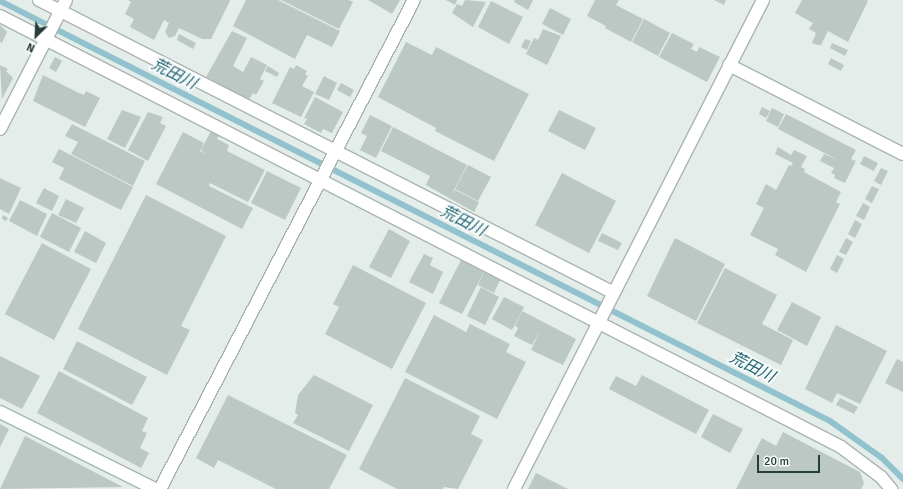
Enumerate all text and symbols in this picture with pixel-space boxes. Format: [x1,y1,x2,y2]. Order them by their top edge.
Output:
north arrow [16,16,56,56]
text: N [25,40,37,55]
water label: 荒田川 [148,55,200,93]
water label: 荒田川 [437,202,489,240]
water label: 荒田川 [726,348,778,386]
scale bar [759,447,822,473]
text: 20 m [764,454,789,469]

